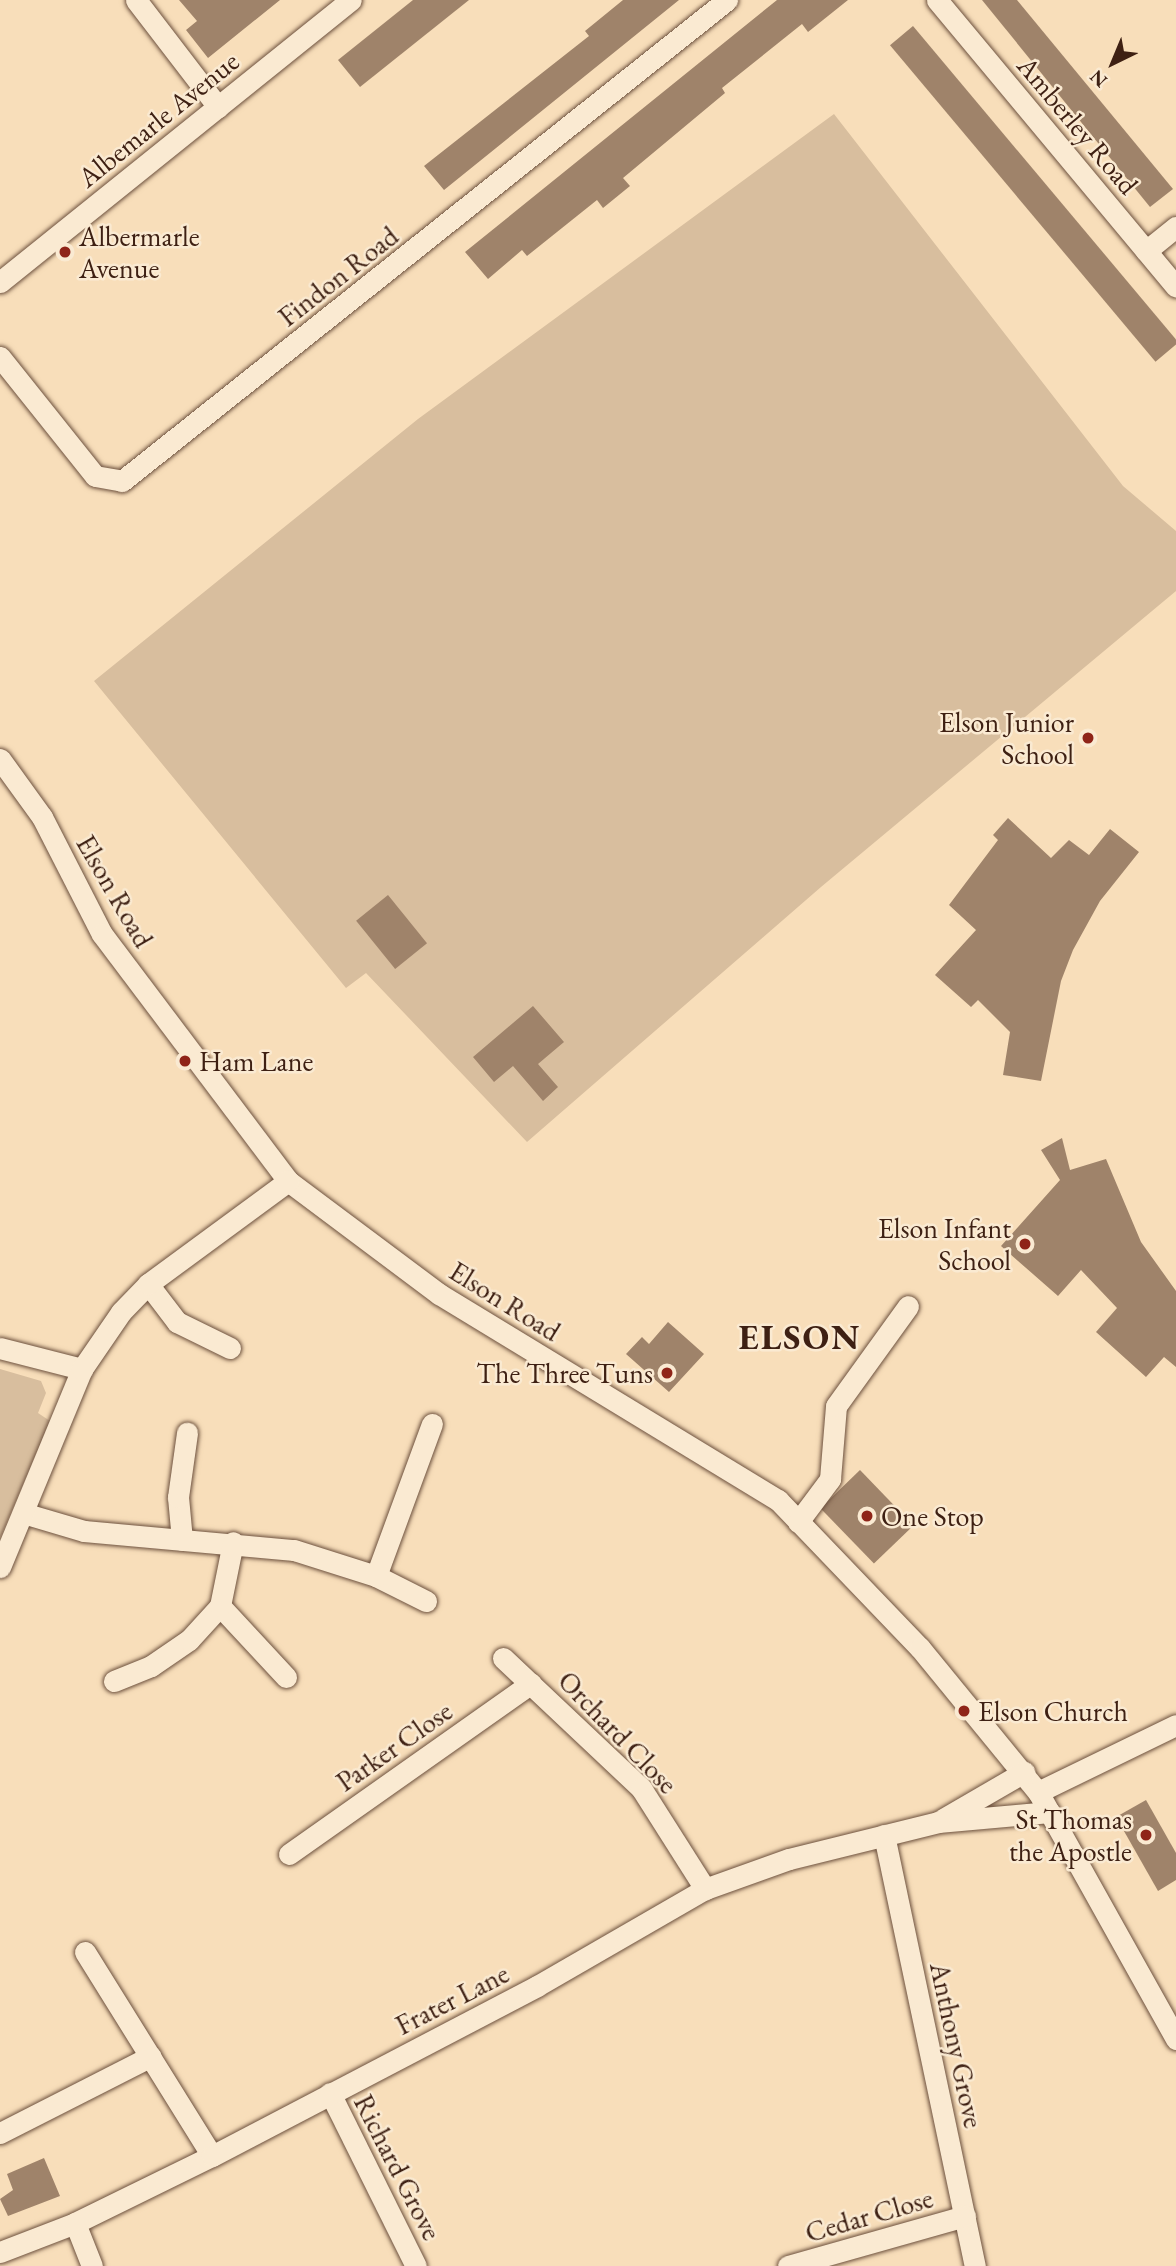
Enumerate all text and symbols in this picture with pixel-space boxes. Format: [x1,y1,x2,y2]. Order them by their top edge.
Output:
north arrow [1078,28,1148,98]
street label: Albemarle Avenue [71,44,245,194]
street label: Amberley Road [1011,49,1145,201]
text: N [1084,64,1112,93]
place label: Albermarle Avenue [79,219,200,285]
street label: Findon Road [271,219,405,333]
marker: Albermarle Avenue [57,244,73,260]
place label: Elson Junior School [939,705,1074,771]
marker: Elson Junior School [1080,730,1096,746]
street label: Elson Road [69,829,161,953]
place label: Ham Lane [199,1044,313,1078]
marker: Ham Lane [177,1053,193,1069]
place label: Elson Infant School [878,1211,1011,1277]
marker: Elson Infant School [1017,1236,1033,1252]
street label: Elson Road [443,1254,567,1348]
district label: ELSON [739,1316,861,1358]
place label: The Three Tuns [476,1356,653,1390]
marker: The Three Tuns [659,1365,675,1381]
place label: One Stop [881,1499,984,1533]
marker: One Stop [859,1508,875,1524]
street label: Orchard Close [551,1664,685,1800]
street label: Parker Close [329,1694,459,1798]
place label: Elson Church [978,1694,1128,1728]
marker: Elson Church [956,1703,972,1719]
place label: St Thomas the Apostle [1009,1802,1132,1868]
marker: St Thomas the Apostle [1138,1827,1154,1843]
street label: Frater Lane [390,1956,514,2042]
street label: Anthony Grove [923,1959,991,2131]
street label: Richard Grove [347,2089,449,2245]
street label: Cedar Close [801,2181,937,2249]

